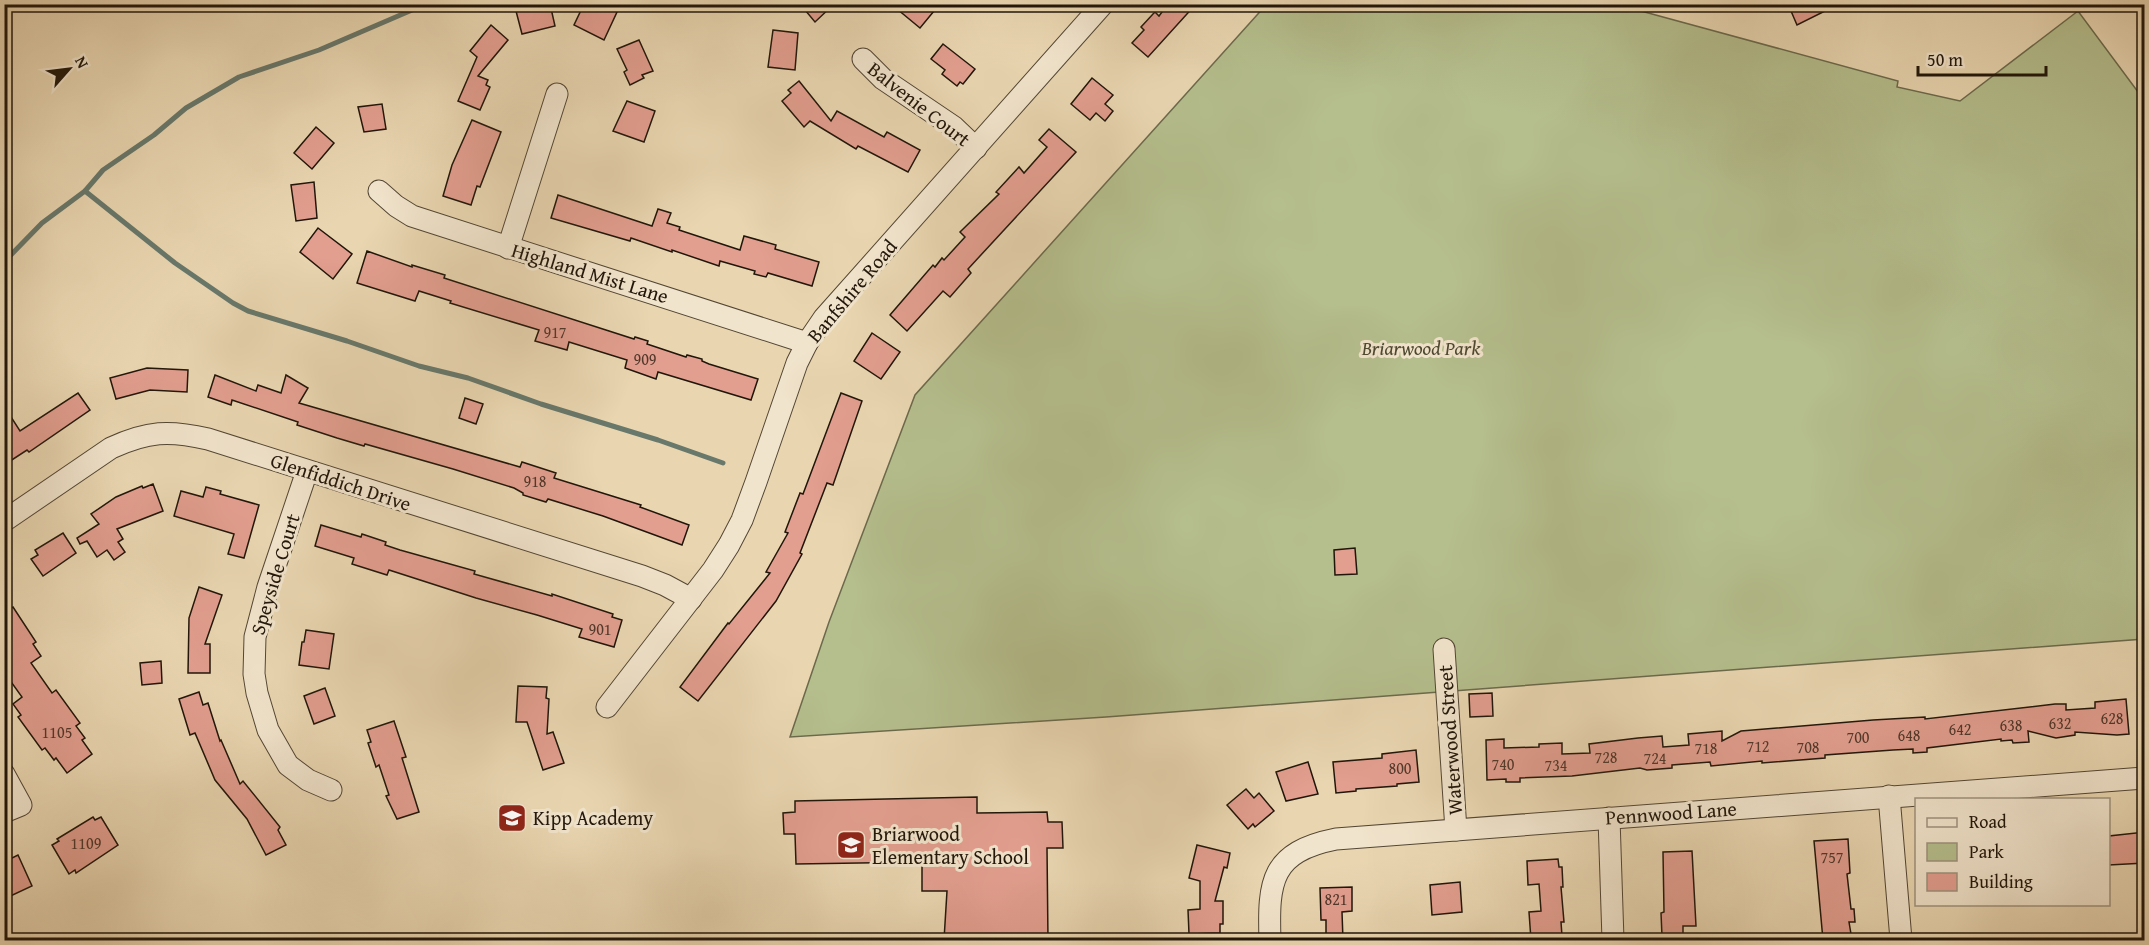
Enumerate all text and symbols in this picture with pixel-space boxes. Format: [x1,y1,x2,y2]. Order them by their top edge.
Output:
north arrow [39,39,99,99]
scale bar [1918,39,2046,77]
text: 50 m [1927,46,1963,73]
text: N [69,52,95,73]
street label: Balvenie Court [862,54,977,153]
street label: Banfshire Road [800,233,904,349]
street label: Highland Mist Lane [508,235,672,310]
house number: 917 [543,320,567,344]
park label: Briarwood Park [1361,333,1481,362]
house number: 909 [633,347,657,371]
street label: Glenfiddich Drive [267,445,415,518]
house number: 918 [523,469,547,493]
street label: Speyside Court [242,510,307,638]
house number: 901 [588,617,612,641]
street label: Waterwood Street [1430,664,1469,816]
house number: 628 [2100,706,2124,730]
house number: 632 [2048,711,2072,735]
house number: 638 [1999,713,2023,737]
house number: 642 [1948,717,1972,741]
house number: 1105 [42,720,72,744]
house number: 648 [1897,723,1921,747]
house number: 700 [1846,725,1870,749]
house number: 712 [1746,734,1770,758]
house number: 708 [1796,735,1820,759]
house number: 718 [1694,736,1718,760]
house number: 728 [1594,745,1618,769]
house number: 724 [1643,746,1667,770]
house number: 740 [1491,752,1515,776]
house number: 734 [1544,753,1568,777]
house number: 800 [1388,756,1412,780]
street label: Pennwood Lane [1604,793,1738,832]
legend [1915,798,2110,906]
school or university icon: Kipp Academy [496,802,528,834]
place label: Kipp Academy [533,803,653,832]
text: Road [1969,808,2007,835]
place label: Briarwood Elementary School [872,819,1029,871]
school or university icon: Briarwood Elementary School [835,829,867,861]
house number: 1109 [71,831,102,855]
text: Park [1969,838,2005,865]
house number: 757 [1820,845,1844,869]
text: Building [1969,868,2033,895]
house number: 821 [1324,887,1348,911]

